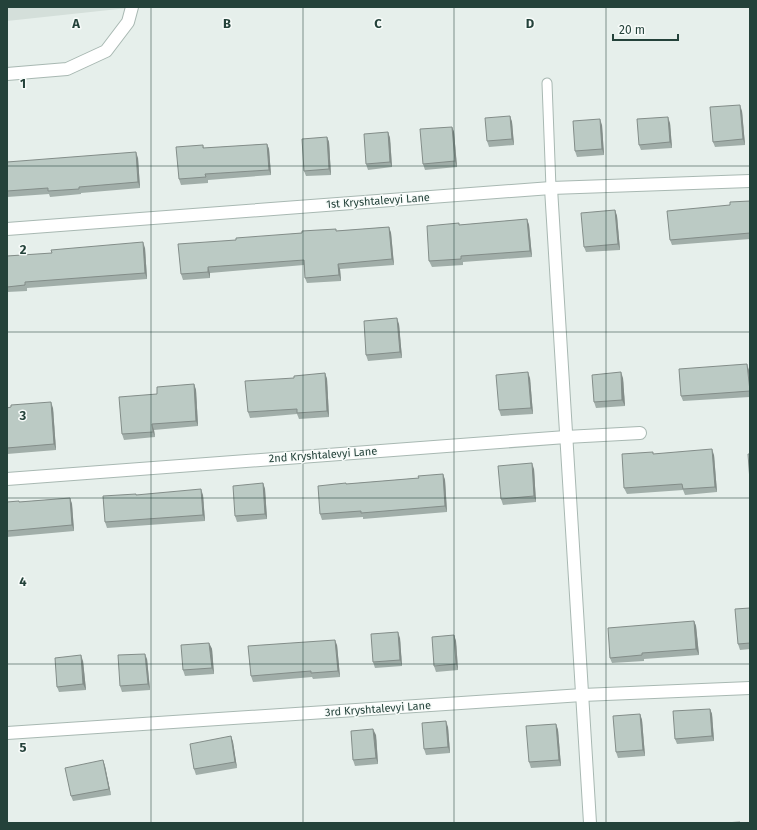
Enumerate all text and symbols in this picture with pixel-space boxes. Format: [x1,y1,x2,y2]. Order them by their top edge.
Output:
text: A [71,16,80,31]
text: B [223,16,231,31]
text: C [374,16,382,31]
text: D [526,16,535,31]
scale bar [613,16,678,42]
text: 20 m [619,23,645,37]
text: 1 [20,76,26,91]
street label: 1st Kryshtalevyi Lane [326,191,430,211]
text: 2 [20,242,27,257]
text: 3 [19,408,27,423]
street label: 2nd Kryshtalevyi Lane [268,445,378,465]
text: 4 [19,574,27,589]
street label: 3rd Kryshtalevyi Lane [325,699,431,719]
text: 5 [20,740,27,755]

